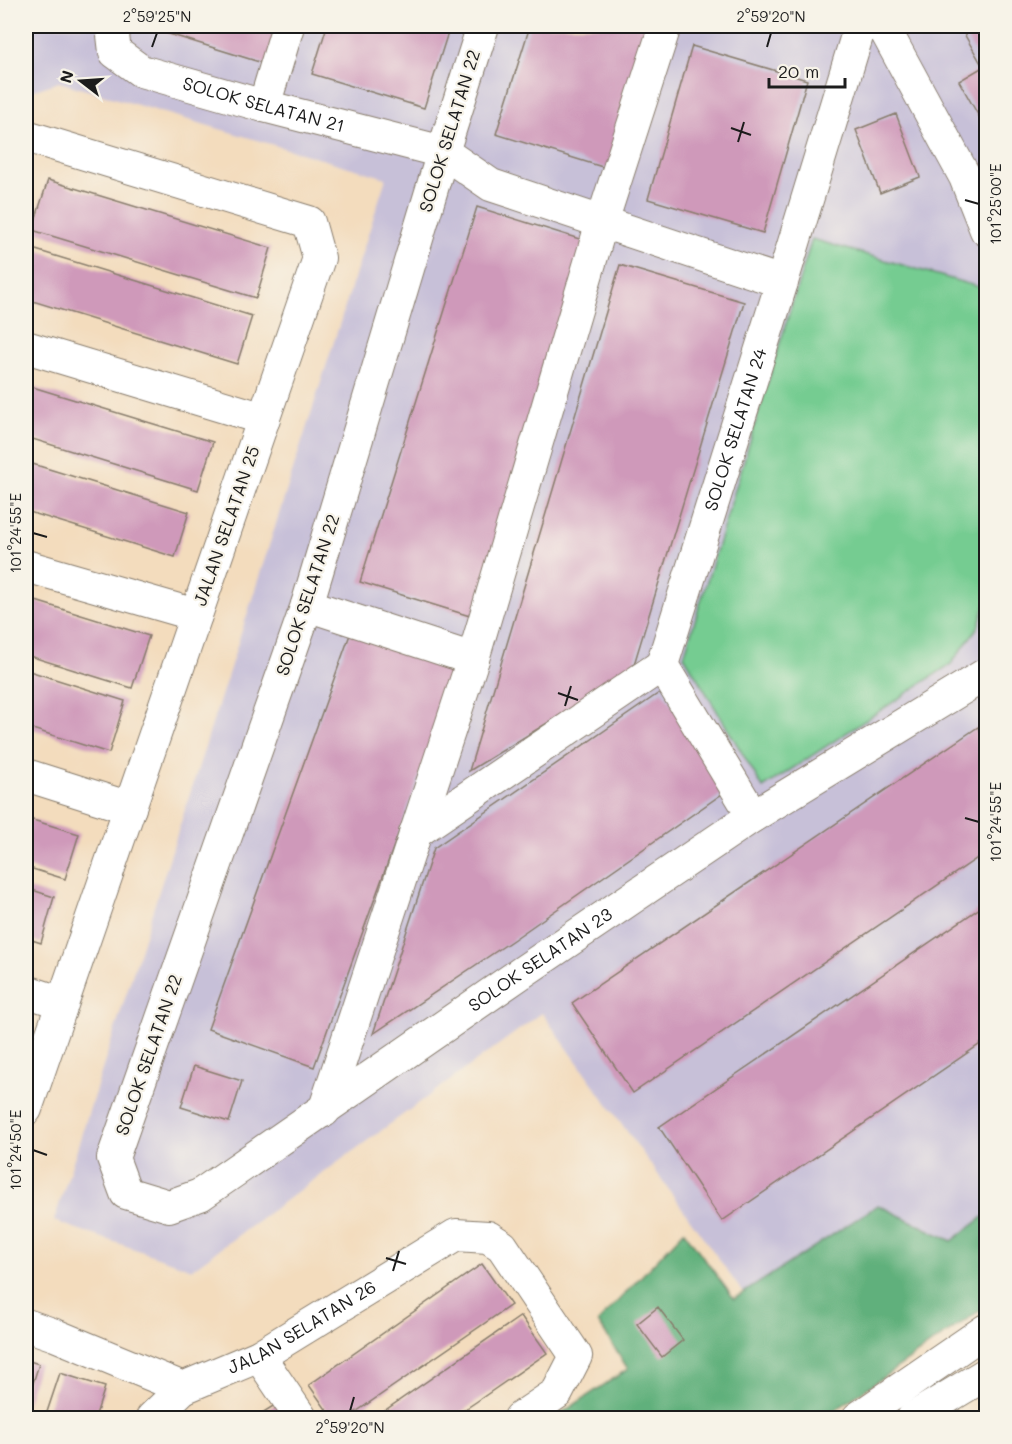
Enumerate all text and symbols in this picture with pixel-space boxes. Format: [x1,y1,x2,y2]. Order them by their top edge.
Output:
text: 2°59'25"N [123,6,191,26]
text: 2°59'20"N [736,6,806,26]
street label: SOLOK SELATAN 22 [413,47,485,215]
north arrow [51,51,111,111]
scale bar [769,51,846,89]
text: 20 m [778,59,819,83]
text: N [54,68,78,85]
street label: SOLOK SELATAN 21 [180,70,347,137]
text: 101°25'00"E [985,163,1005,245]
street label: SOLOK SELATAN 24 [698,344,772,514]
street label: JALAN SELATAN 25 [187,442,265,609]
text: 101°24'55"E [5,492,25,573]
street label: SOLOK SELATAN 22 [270,511,345,679]
text: 101°24'55"E [985,781,1005,862]
street label: SOLOK SELATAN 23 [463,902,617,1017]
street label: SOLOK SELATAN 22 [109,971,187,1138]
text: 101°24'50"E [5,1109,25,1190]
street label: JALAN SELATAN 26 [224,1274,380,1379]
text: 2°59'20"N [315,1417,385,1437]

